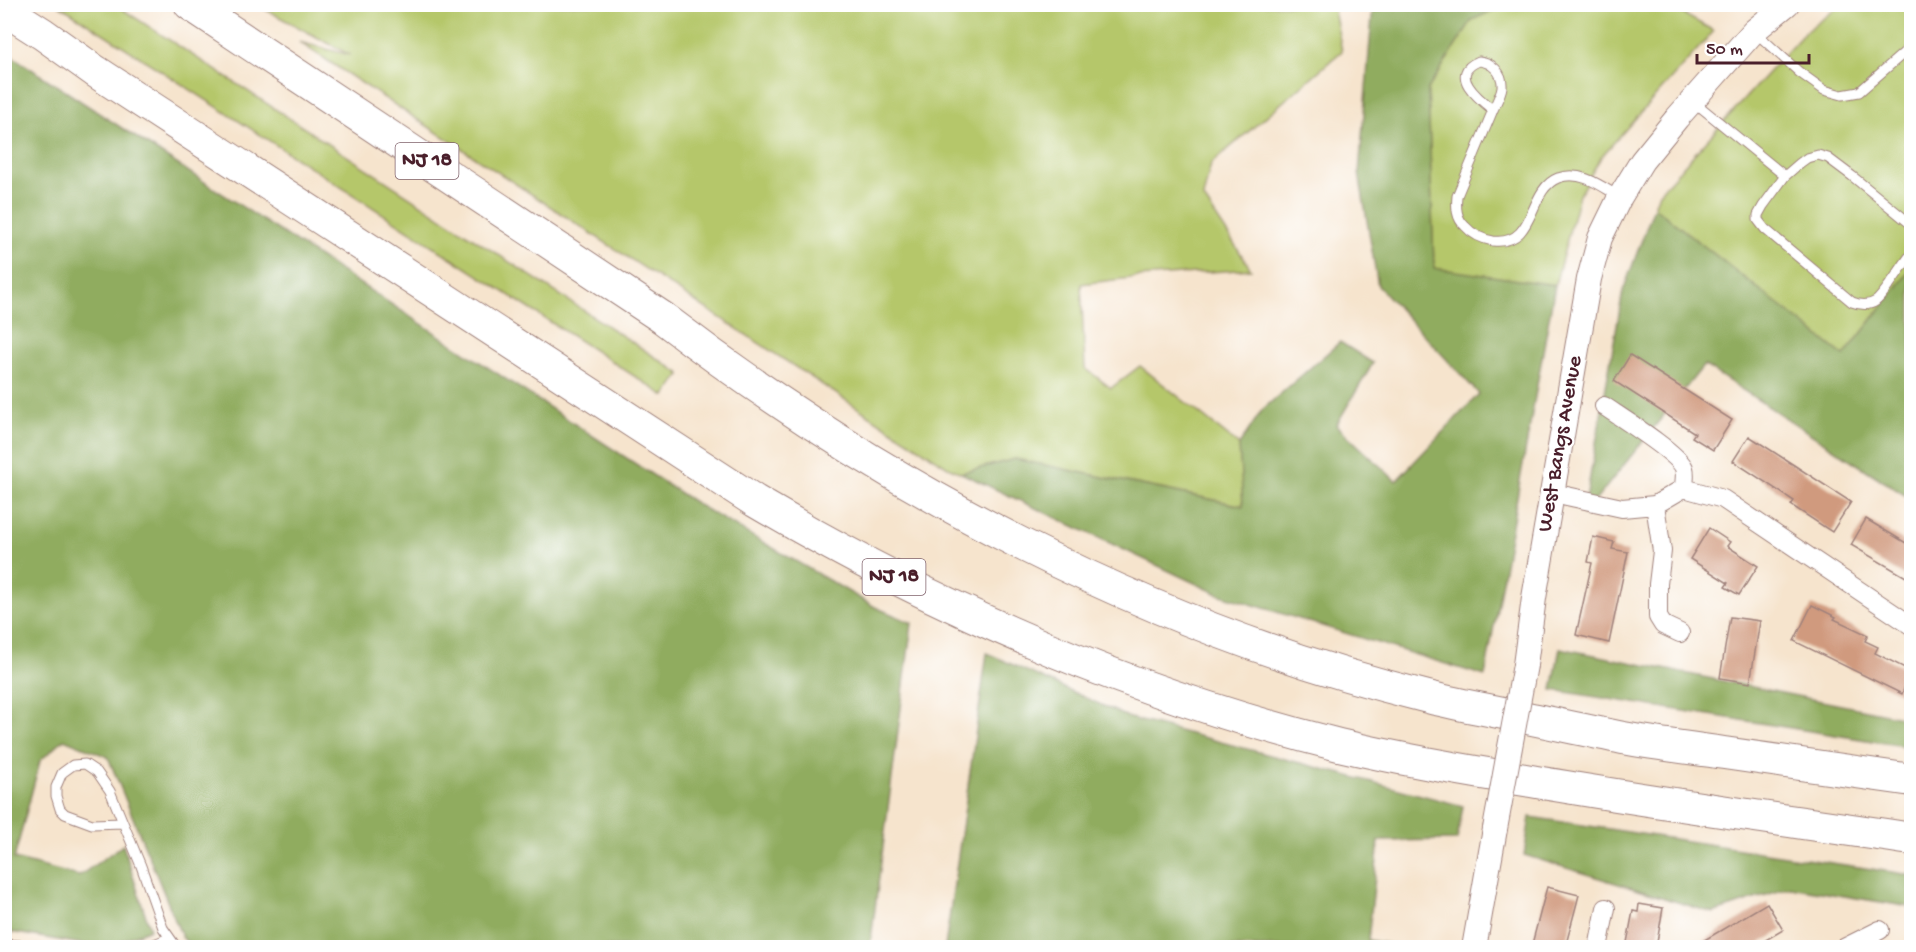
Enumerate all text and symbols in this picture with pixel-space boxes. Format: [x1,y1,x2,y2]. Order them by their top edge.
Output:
scale bar [1697,27,1810,65]
text: 50 m [1706,40,1743,61]
road number: NJ 18 [396,143,458,179]
street label: West Bangs Avenue [1533,353,1589,534]
road number: NJ 18 [862,559,926,595]

